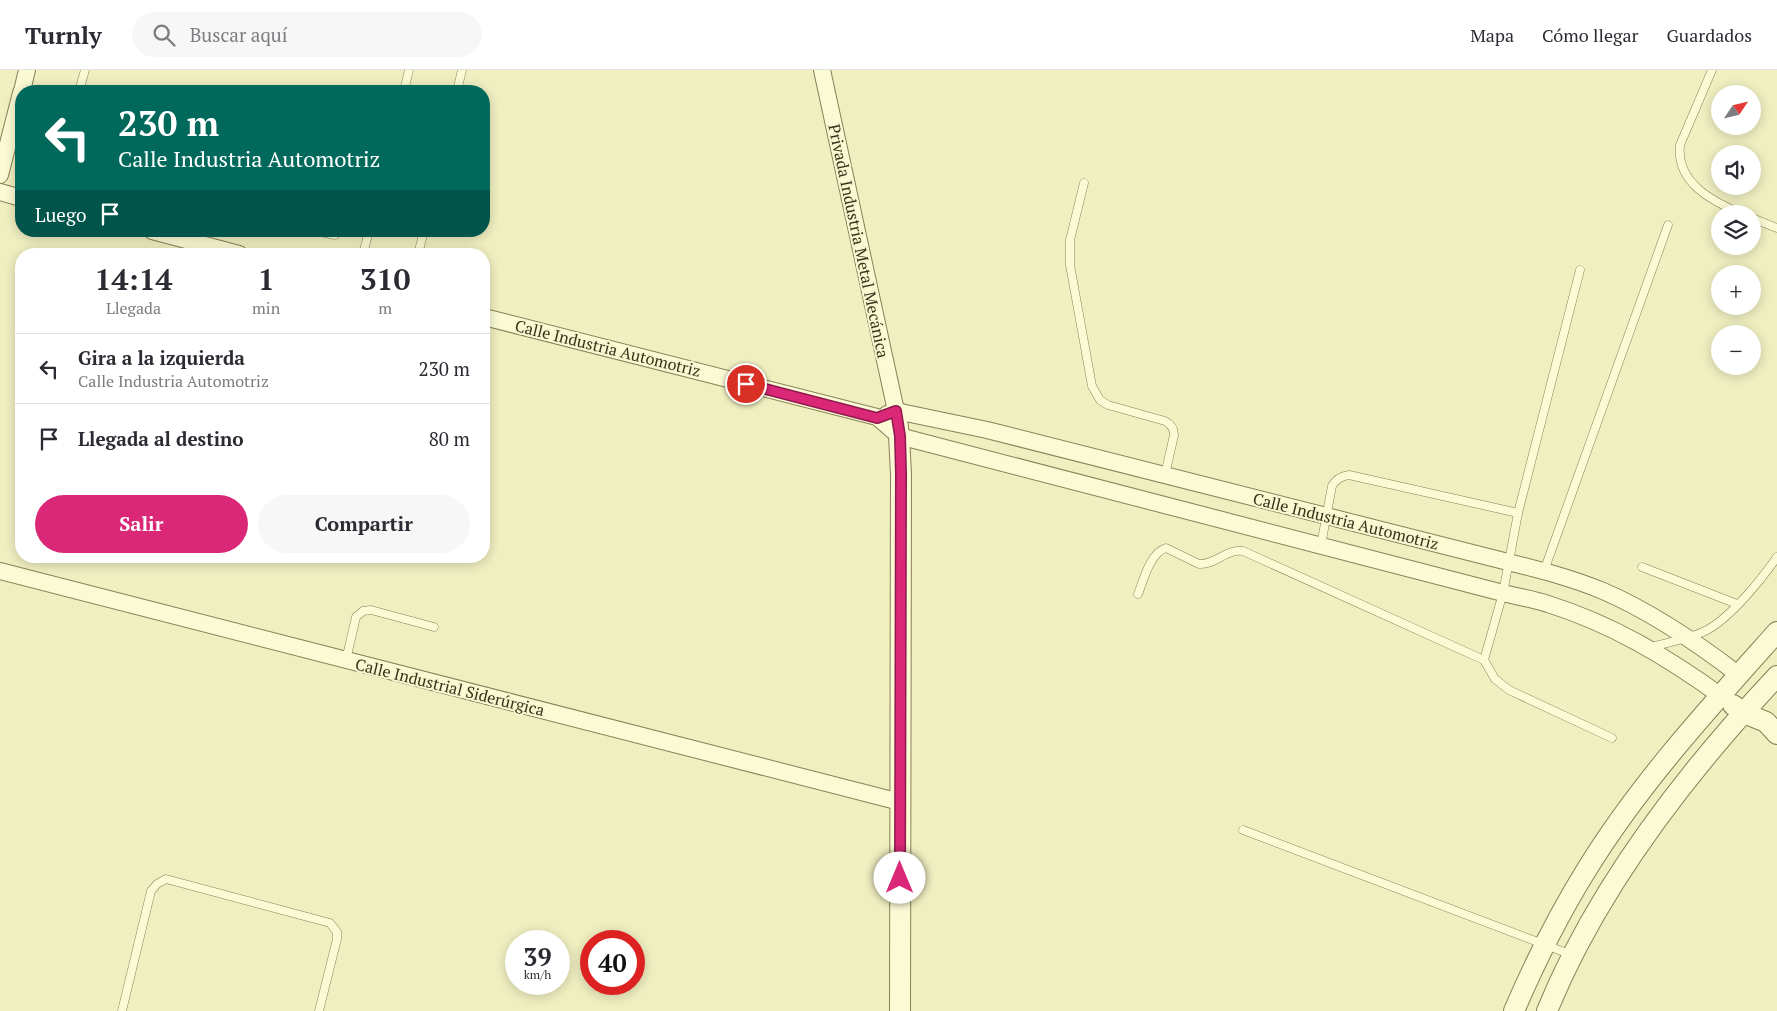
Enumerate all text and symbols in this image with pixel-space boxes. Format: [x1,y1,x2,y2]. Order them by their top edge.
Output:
search box [132,12,482,57]
text: Turnly [25,19,102,51]
icon: search [150,21,178,49]
text: Buscar aquí [190,22,287,47]
text: Mapa [1470,23,1514,47]
text: Cómo llegar [1542,23,1638,47]
text: Guardados [1666,23,1752,47]
north arrow [1711,85,1761,135]
map controls [1711,85,1761,375]
text: 230 m [118,100,219,146]
icon: left [35,105,100,170]
street label: Privada Industria Metal Mecánica [823,122,895,360]
text: Calle Industria Automotriz [118,144,380,173]
button: sound [1711,145,1761,195]
icon: arrive [96,200,124,228]
text: Luego [35,202,86,227]
button: layers [1711,205,1761,255]
text: 14:14 [94,259,173,299]
text: 1 [258,259,275,299]
text: 310 [360,259,411,299]
button: + [1711,265,1761,315]
text: Llegada [106,297,161,319]
text: min [252,297,280,319]
text: m [378,297,392,319]
street label: Calle Industria Automotriz [513,314,703,382]
button: − [1711,325,1761,375]
text: Gira a la izquierda [78,345,245,370]
icon: left [35,355,63,383]
text: 230 m [419,356,470,381]
pin [725,363,767,405]
text: Calle Industria Automotriz [78,370,269,392]
icon: arrive [732,370,760,398]
icon: arrive [35,425,63,453]
text: Llegada al destino [78,426,244,451]
text: 80 m [429,426,470,451]
street label: Calle Industria Automotriz [1251,487,1441,555]
button: Salir [35,495,248,553]
button: Compartir [258,495,470,553]
street label: Calle Industrial Siderúrgica [353,653,547,721]
position arrow [873,851,925,903]
speed limit sign: 40 [580,930,645,995]
text: 39 [523,940,552,973]
text: km/h [524,967,551,982]

